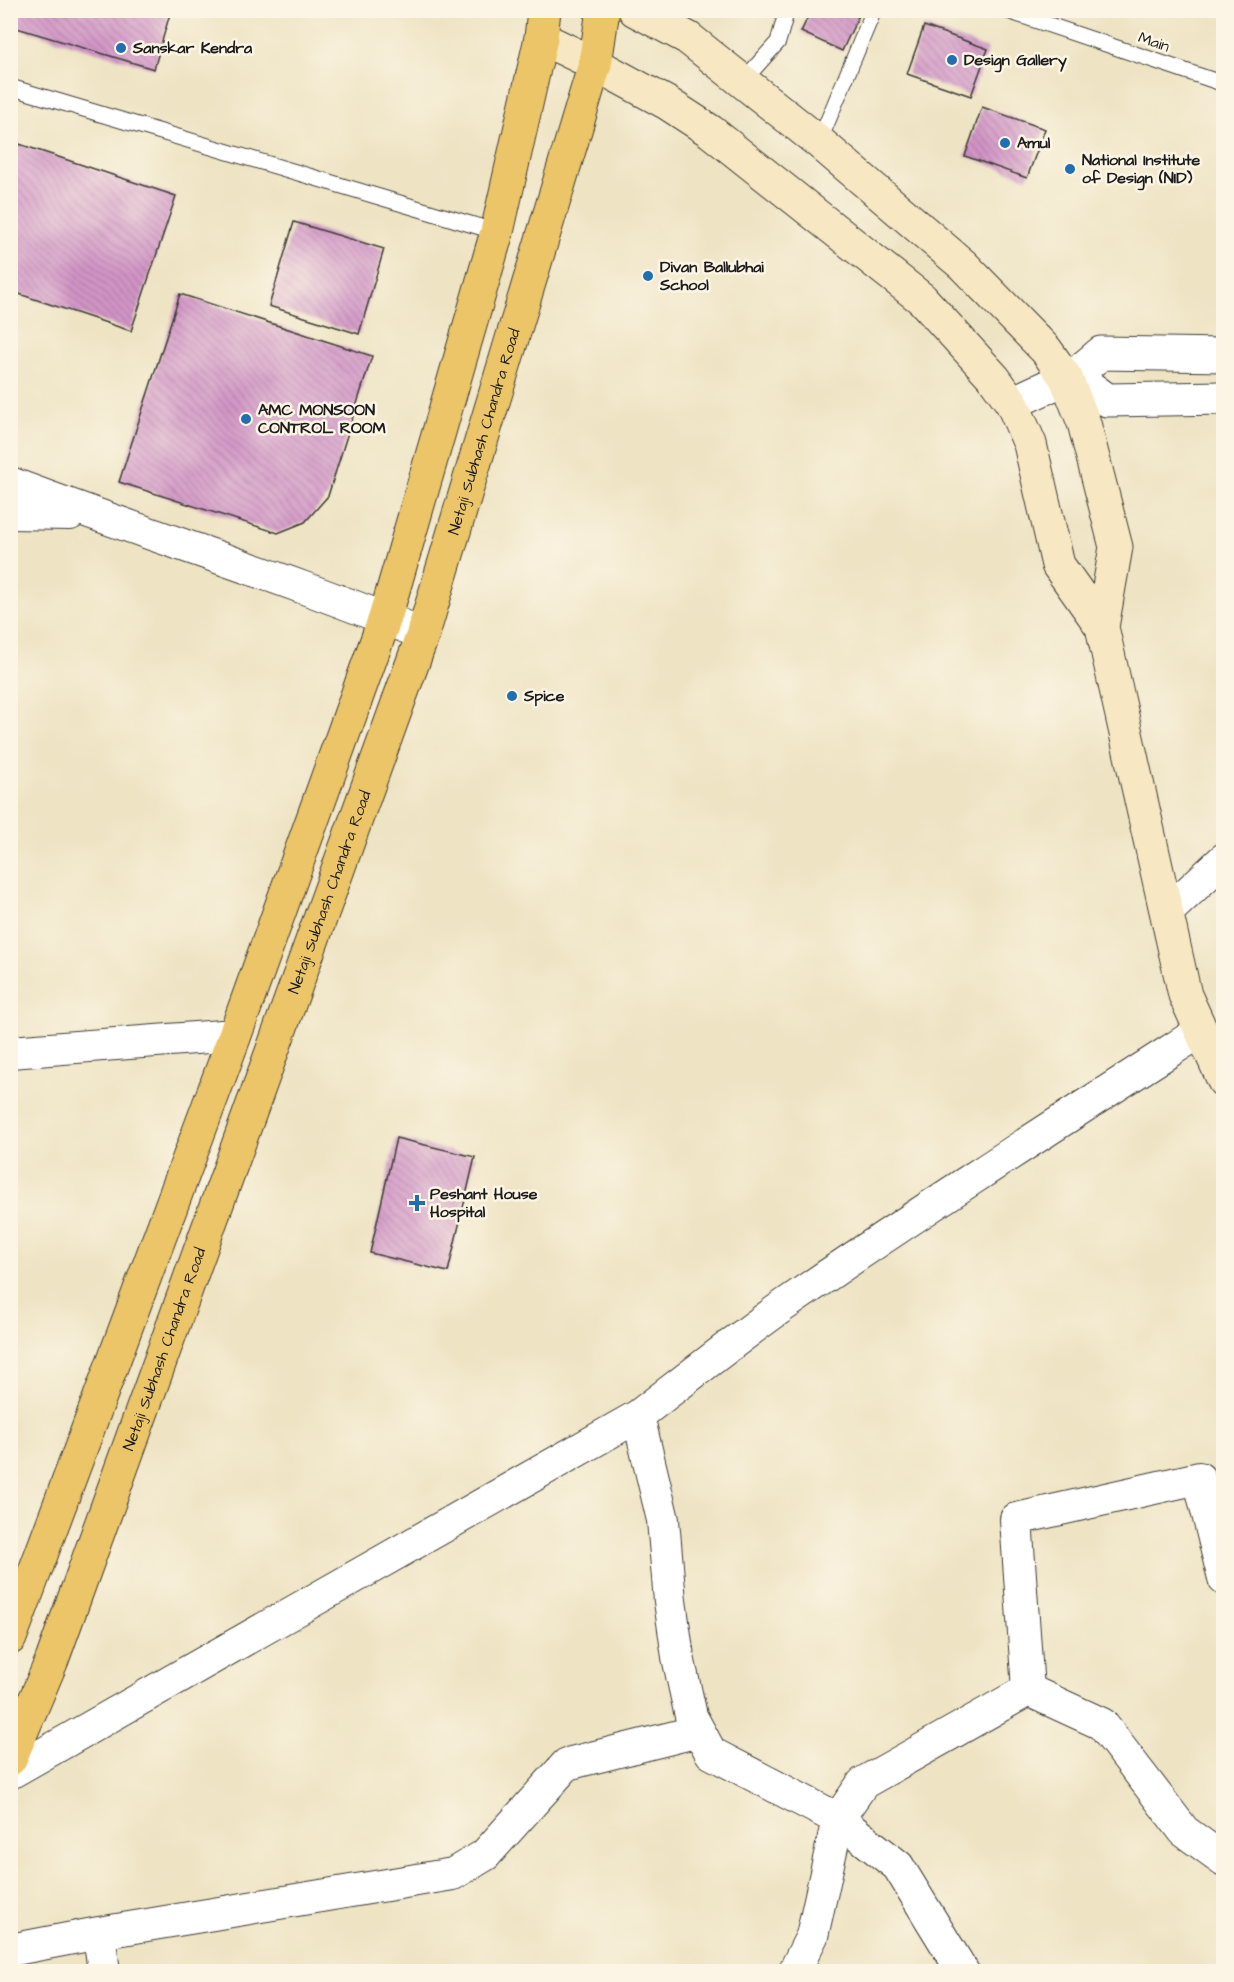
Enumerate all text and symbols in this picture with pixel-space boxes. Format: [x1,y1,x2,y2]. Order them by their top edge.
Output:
street label: Main [1135,26,1173,58]
place label: Sanskar Kendra [132,37,253,59]
marker: Sanskar Kendra [114,41,128,55]
place label: Design Gallery [964,49,1067,73]
marker: Design Gallery [945,53,959,67]
place label: Amul [1017,132,1051,154]
marker: Amul [998,136,1012,150]
place label: National Institute of Design (NID) [1082,149,1201,191]
marker: National Institute of Design (NID) [1063,162,1077,176]
place label: Divan Ballubhai School [659,256,764,296]
marker: Divan Ballubhai School [641,269,655,283]
street label: Netaji Subhash Chandra Road [443,326,526,537]
place label: AMC MONSOON CONTROL ROOM [258,399,386,439]
marker: AMC MONSOON CONTROL ROOM [239,412,253,426]
place label: Spice [523,685,565,707]
marker: Spice [505,689,519,703]
street label: Netaji Subhash Chandra Road [283,788,376,997]
place label: Peshant House Hospital [430,1183,538,1223]
marker: Peshant House Hospital [408,1194,426,1212]
street label: Netaji Subhash Chandra Road [118,1245,211,1454]

